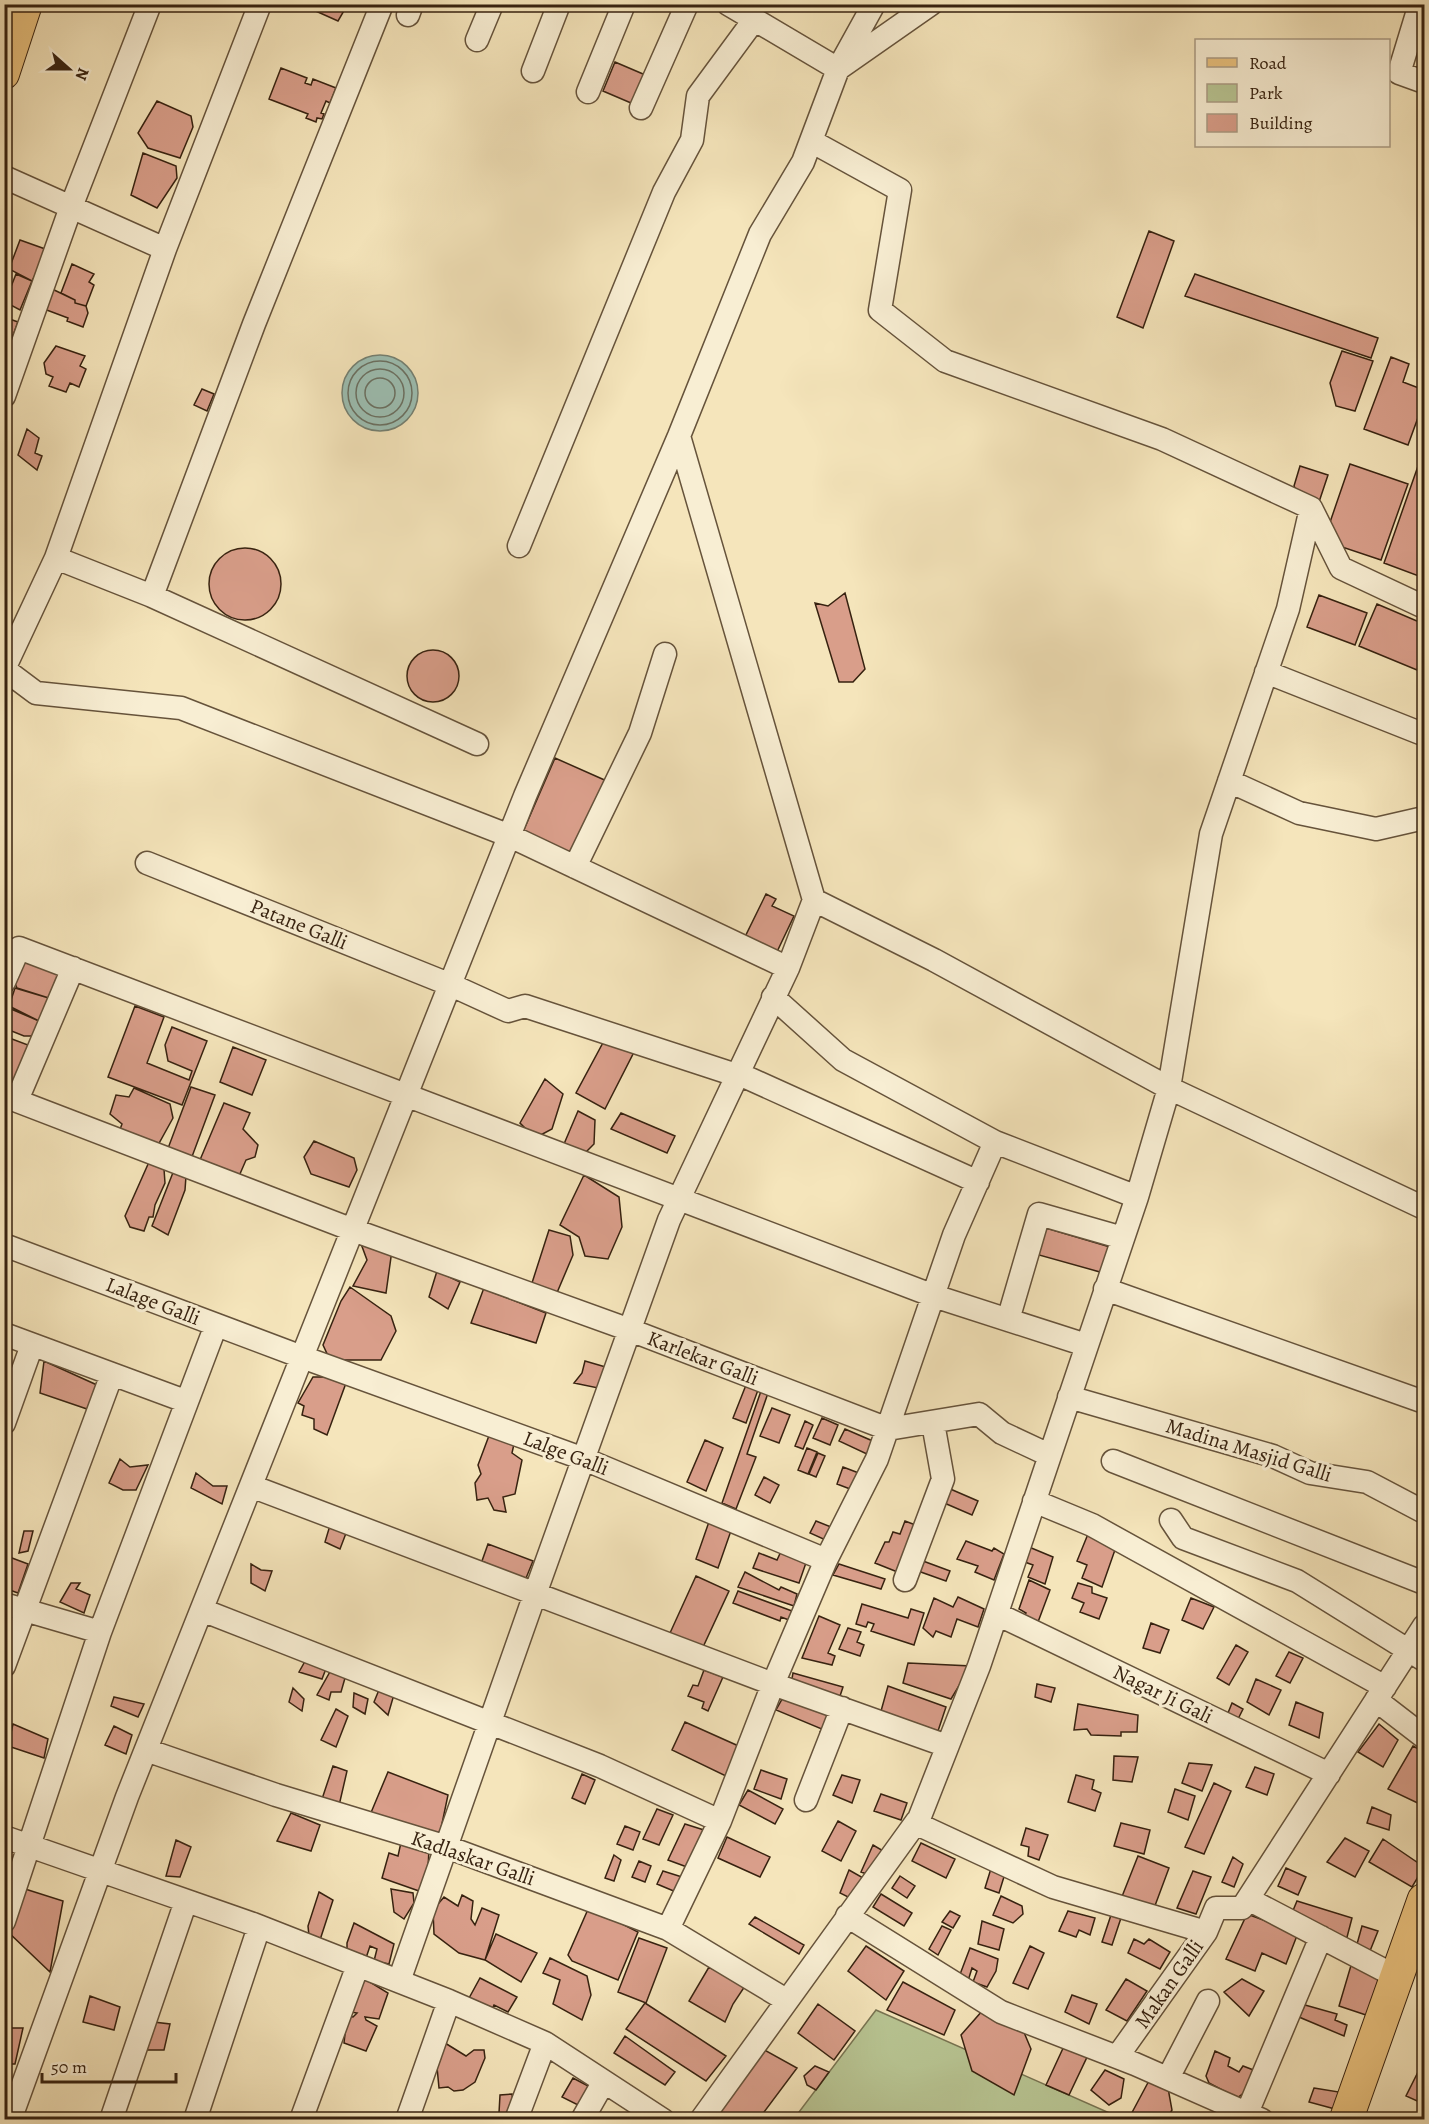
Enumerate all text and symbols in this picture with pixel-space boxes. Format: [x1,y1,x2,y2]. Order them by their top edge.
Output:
north arrow [39,39,99,99]
legend [1195,39,1390,147]
text: Road [1249,51,1287,75]
text: N [70,65,94,84]
text: Park [1249,81,1283,105]
text: Building [1249,111,1313,135]
street label: Patane Galli [246,892,352,956]
street label: Lalage Galli [102,1270,204,1332]
street label: Karlekar Galli [643,1324,763,1392]
street label: Madina Masjid Galli [1163,1411,1335,1489]
street label: Lalge Galli [519,1424,613,1482]
street label: Nagar Ji Gali [1108,1658,1218,1730]
street label: Kadlaskar Galli [407,1824,539,1892]
street label: Makan Galli [1128,1934,1210,2034]
scale bar [42,2046,176,2084]
text: 50 m [51,2055,87,2079]

